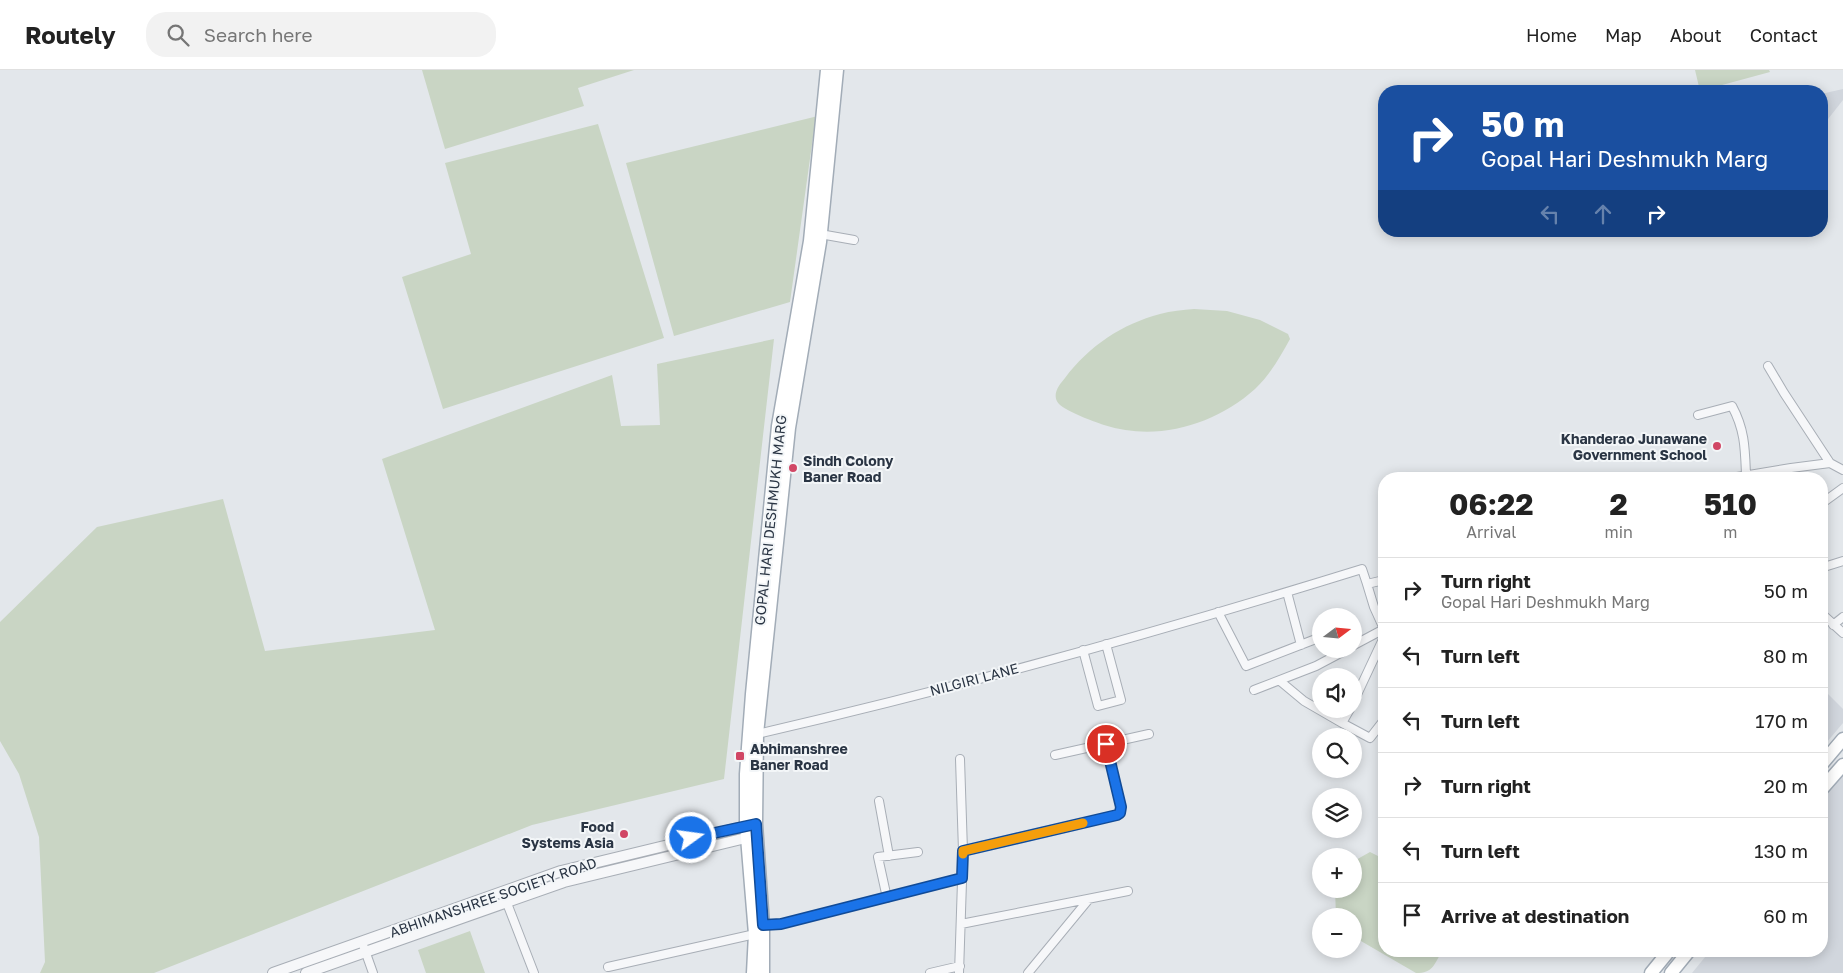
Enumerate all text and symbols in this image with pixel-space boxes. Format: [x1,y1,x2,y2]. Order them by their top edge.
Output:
search box [146,12,496,57]
text: Routely [25,20,116,49]
icon: search [164,21,192,49]
text: Search here [204,23,313,46]
text: Home [1526,24,1577,46]
text: Map [1605,24,1642,46]
text: About [1670,24,1722,46]
text: Contact [1750,24,1818,46]
text: 50 m [1481,103,1564,145]
icon: right [1398,105,1463,170]
text: Gopal Hari Deshmukh Marg [1481,145,1768,172]
icon: left [1536,200,1564,228]
icon: ahead [1589,200,1617,228]
icon: right [1642,200,1670,228]
street label: GOPAL HARI DESHMUKH MARG [750,414,790,626]
place label: Khanderao Junawane Government School [1561,430,1707,463]
marker: Khanderao Junawane Government School [1711,440,1723,452]
place label: Sindh Colony Baner Road [803,452,894,485]
marker: Sindh Colony Baner Road [787,462,799,474]
text: 06:22 [1449,486,1534,522]
text: 2 [1610,486,1628,522]
text: 510 [1704,486,1757,522]
text: Arrival [1466,522,1516,542]
text: min [1605,522,1633,542]
text: m [1723,522,1738,542]
text: Turn right [1441,569,1531,592]
icon: right [1398,576,1426,604]
text: 50 m [1764,579,1808,602]
text: Gopal Hari Deshmukh Marg [1441,592,1650,612]
north arrow [1312,608,1362,658]
map controls [1312,608,1362,958]
icon: left [1398,641,1426,669]
text: Turn left [1441,644,1520,667]
text: 80 m [1763,644,1808,667]
street label: NILGIRI LANE [928,659,1020,699]
button: sound [1312,668,1362,718]
icon: left [1398,706,1426,734]
text: Turn left [1441,709,1520,732]
text: 170 m [1755,709,1808,732]
pin [1085,723,1127,765]
button: search [1312,728,1362,778]
icon: arrive [1092,730,1120,758]
place label: Abhimanshree Baner Road [750,740,848,773]
marker: Abhimanshree Baner Road [734,750,746,762]
icon: right [1398,771,1426,799]
text: Turn right [1441,774,1531,797]
text: 20 m [1764,774,1808,797]
button: layers [1312,788,1362,838]
position arrow [664,811,716,863]
place label: Food Systems Asia [522,818,614,851]
marker: Food Systems Asia [618,828,630,840]
icon: left [1398,836,1426,864]
text: Turn left [1441,839,1520,862]
text: 130 m [1754,839,1808,862]
button: + [1312,848,1362,898]
street label: ABHIMANSHREE SOCIETY ROAD [387,854,599,940]
icon: arrive [1398,901,1426,929]
text: Arrive at destination [1441,904,1629,927]
text: 60 m [1763,904,1808,927]
button: − [1312,908,1362,958]

